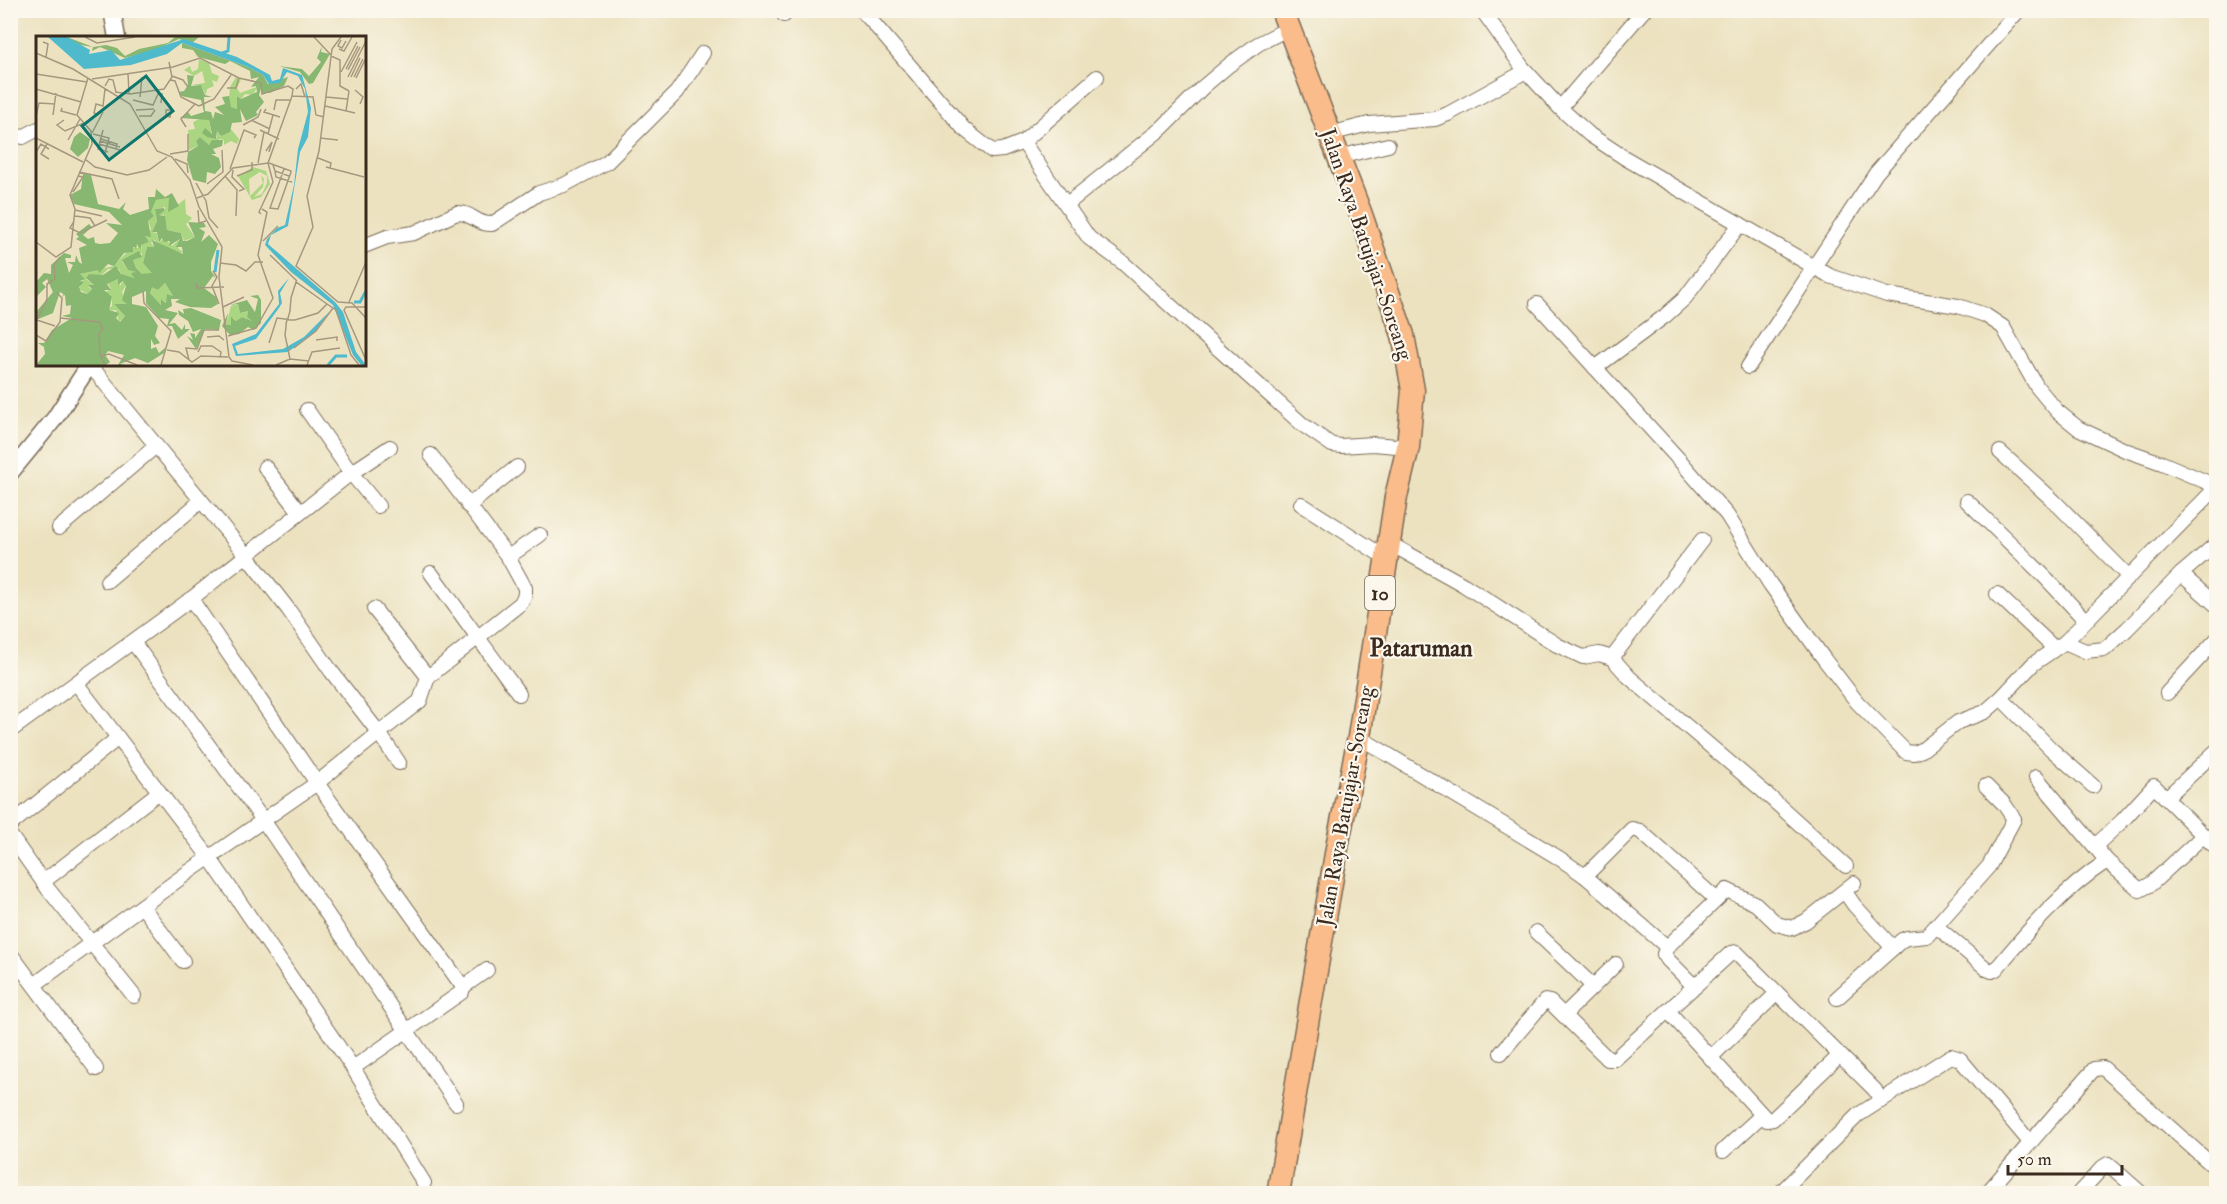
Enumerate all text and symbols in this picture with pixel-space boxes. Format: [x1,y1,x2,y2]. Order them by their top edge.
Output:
inset map [36,36,366,366]
street label: Jalan Raya Batujajar-Soreang [1314,124,1419,364]
road number: 10 [1365,576,1395,610]
district label: Pataruman [1369,633,1473,664]
street label: Jalan Raya Batujajar-Soreang [1311,683,1380,929]
scale bar [2008,1138,2122,1176]
text: 50 m [2017,1148,2052,1171]

